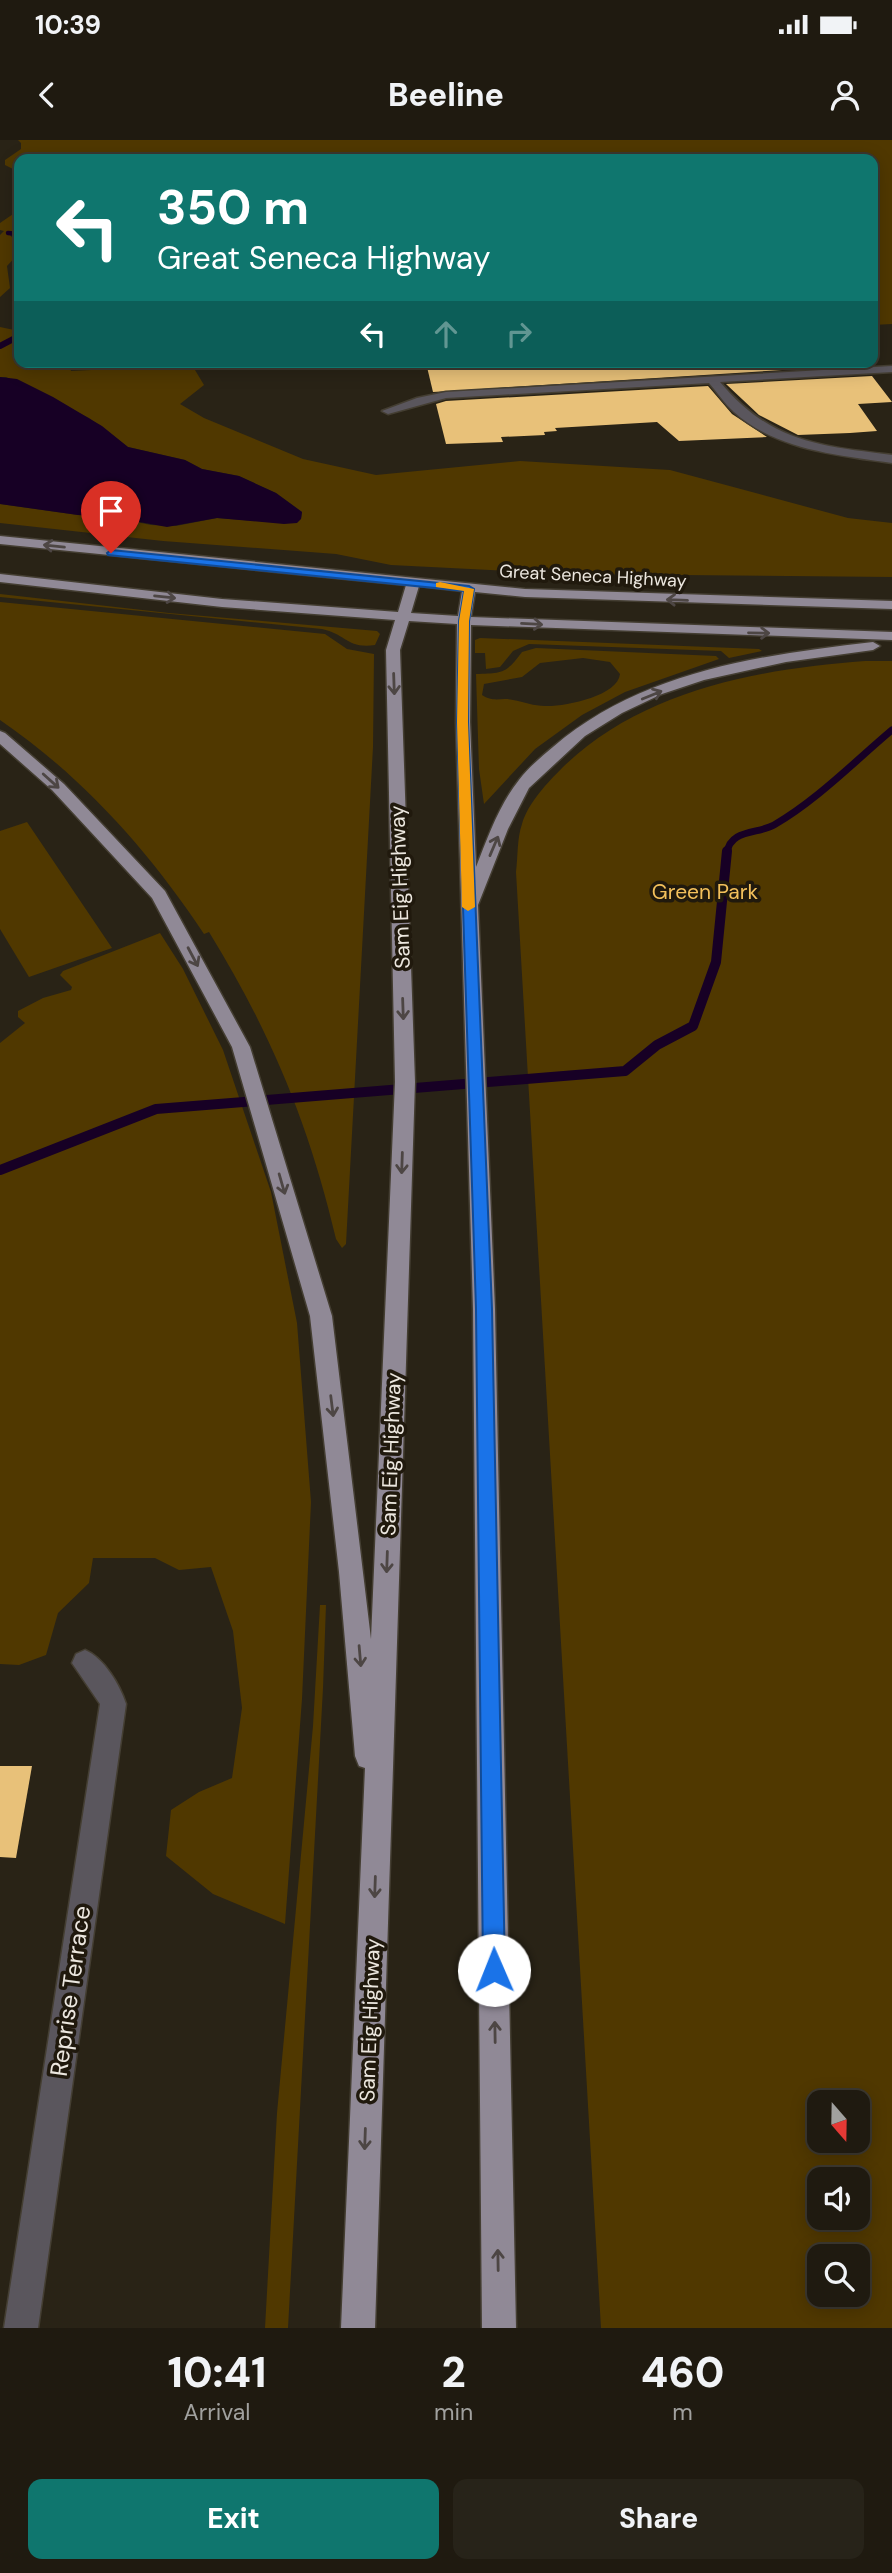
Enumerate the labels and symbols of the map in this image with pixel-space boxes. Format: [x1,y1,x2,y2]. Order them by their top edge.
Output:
pin [81,481,141,553]
one-way arrow [43,540,66,553]
street label: Great Seneca Highway [499,559,687,593]
one-way arrow [153,591,176,604]
one-way arrow [666,593,689,607]
one-way arrow [520,618,543,631]
one-way arrow [748,626,771,639]
one-way arrow [387,672,401,695]
one-way arrow [641,687,663,700]
one-way arrow [42,773,59,790]
street label: Sam Eig Highway [383,804,417,969]
one-way arrow [488,836,501,857]
park label: Green Park [652,878,759,906]
one-way arrow [186,946,200,967]
one-way arrow [397,998,410,1021]
one-way arrow [396,1151,409,1174]
one-way arrow [276,1173,289,1195]
street label: Sam Eig Highway [374,1371,408,1536]
one-way arrow [325,1394,338,1417]
one-way arrow [381,1550,394,1573]
one-way arrow [353,1644,366,1667]
one-way arrow [368,1875,381,1898]
street label: Reprise Terrace [43,1904,97,2078]
position arrow [457,1933,531,2007]
street label: Sam Eig Highway [353,1937,387,2102]
one-way arrow [488,2021,502,2044]
north arrow [807,2090,870,2152]
one-way arrow [359,2127,372,2150]
one-way arrow [492,2249,505,2272]

